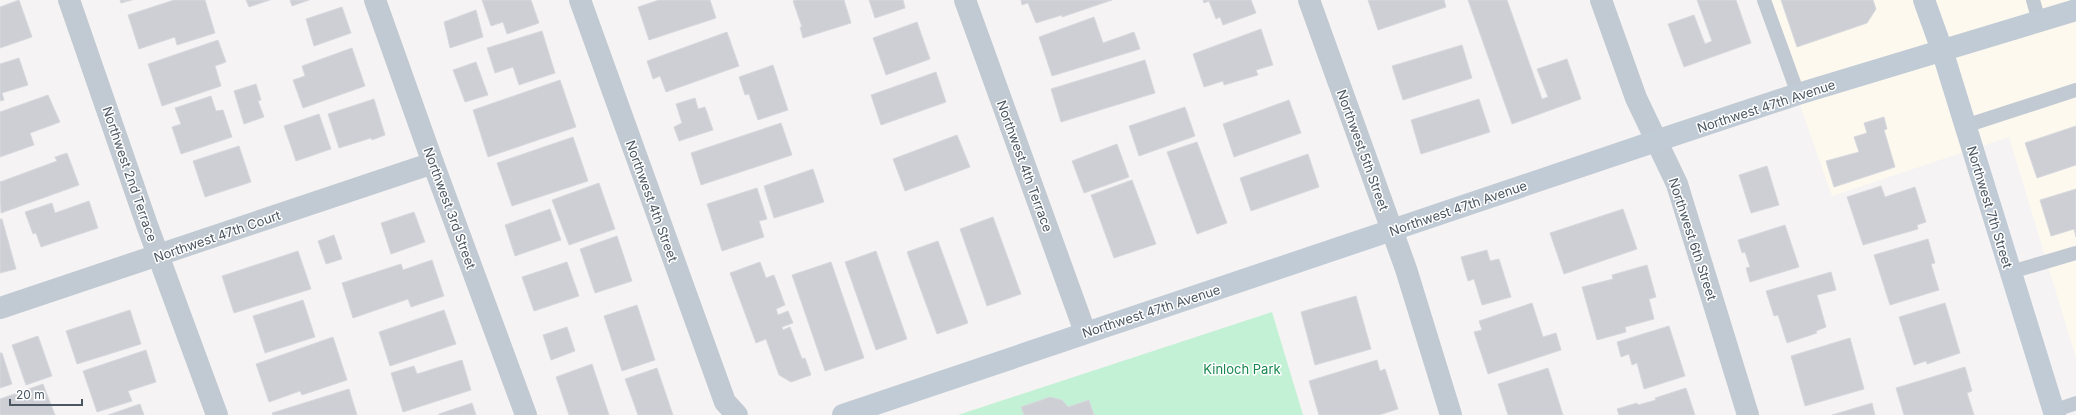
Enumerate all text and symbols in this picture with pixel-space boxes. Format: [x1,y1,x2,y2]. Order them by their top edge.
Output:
street label: Northwest 47th Avenue [1695,76,1837,136]
street label: Northwest 5th Street [1334,87,1392,213]
street label: Northwest 4th Terrace [994,98,1056,234]
street label: Northwest 2nd Terrace [99,104,161,244]
street label: Northwest 4th Street [623,138,681,264]
street label: Northwest 7th Street [1964,144,2016,270]
street label: Northwest 3rd Street [421,145,479,271]
street label: Northwest 6th Street [1666,176,1720,302]
street label: Northwest 47th Avenue [1387,177,1529,239]
street label: Northwest 47th Court [151,207,283,265]
street label: Northwest 47th Avenue [1080,281,1222,341]
park label: Kinloch Park [1203,361,1281,377]
scale bar [10,381,82,407]
text: 20 m [16,387,45,402]

